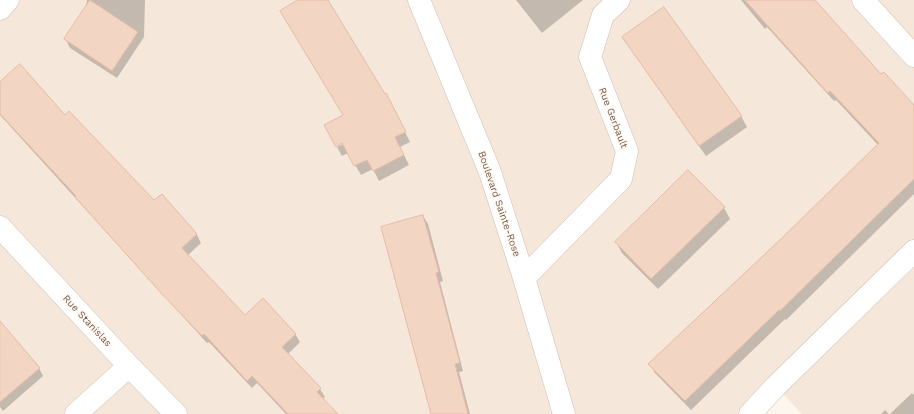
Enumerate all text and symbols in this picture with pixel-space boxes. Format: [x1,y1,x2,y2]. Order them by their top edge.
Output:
street label: Rue Gerbault [596,86,630,150]
street label: Boulevard Sainte-Rose [475,150,523,258]
street label: Rue Stanislas [60,293,114,349]

